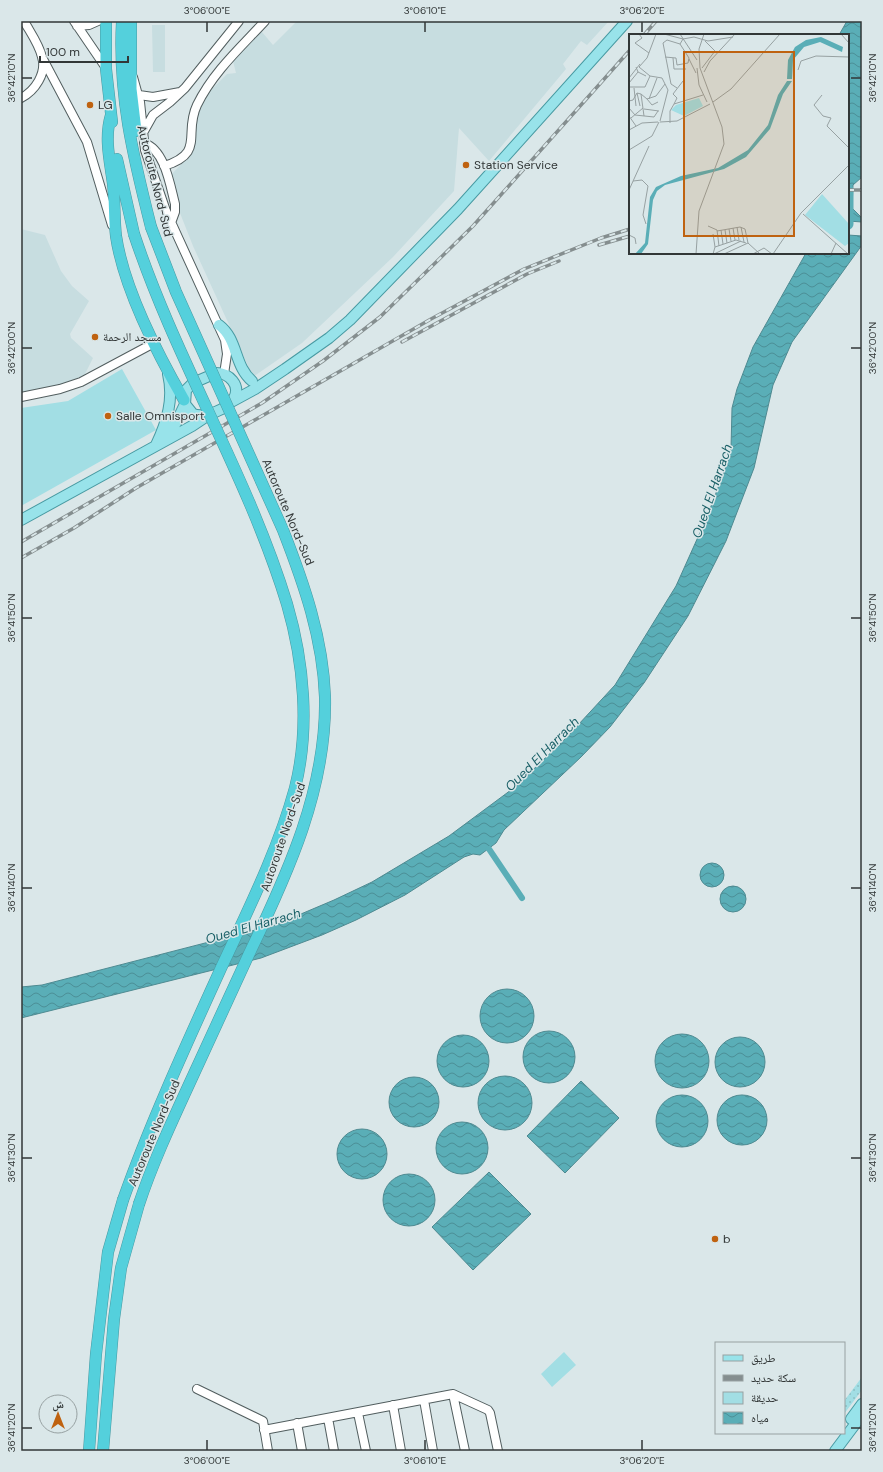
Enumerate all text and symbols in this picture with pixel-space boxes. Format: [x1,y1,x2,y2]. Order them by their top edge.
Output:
text: 3°06'00"E [184,4,230,17]
text: 3°06'10"E [404,4,447,17]
text: 3°06'20"E [619,4,665,17]
inset map [629,34,849,254]
scale bar [40,38,128,64]
text: 100 m [46,44,80,60]
text: 36°42'10"N [5,54,18,102]
text: 36°42'10"N [866,54,879,102]
place label: LG [98,97,113,113]
marker: LG [85,100,95,110]
street label: Autoroute Nord-Sud [133,124,177,238]
place label: Station Service [474,157,558,173]
marker: Station Service [461,160,471,170]
text: 36°42'00"N [5,322,18,374]
text: 36°42'00"N [866,322,879,374]
place label: مسجد الرحمة [103,329,162,345]
marker: مسجد الرحمة [90,332,100,342]
place label: Salle Omnisport [116,408,205,424]
marker: Salle Omnisport [103,411,113,421]
water label: Oued El Harrach [688,442,736,540]
street label: Autoroute Nord-Sud [258,456,318,568]
text: 36°41'50"N [5,593,18,642]
text: 36°41'50"N [866,593,879,642]
water label: Oued El Harrach [501,713,583,795]
street label: Autoroute Nord-Sud [257,780,309,894]
text: 36°41'40"N [5,864,18,912]
text: 36°41'40"N [866,864,879,912]
water label: Oued El Harrach [203,904,303,948]
street label: Autoroute Nord-Sud [124,1077,184,1189]
text: 36°41'30"N [5,1133,18,1182]
text: 36°41'30"N [866,1133,879,1182]
place label: b [723,1231,731,1247]
marker: b [710,1234,720,1244]
legend [715,1342,845,1434]
text: طريق [751,1350,776,1366]
text: سكة حديد [751,1370,796,1386]
text: حديقة [751,1390,779,1406]
north arrow [38,1394,78,1434]
text: ش [52,1397,64,1412]
text: 36°41'20"N [5,1404,18,1452]
text: 36°41'20"N [866,1404,879,1452]
text: مياه [751,1410,769,1426]
text: 3°06'00"E [184,1454,230,1467]
text: 3°06'10"E [404,1454,447,1467]
text: 3°06'20"E [619,1454,665,1467]

